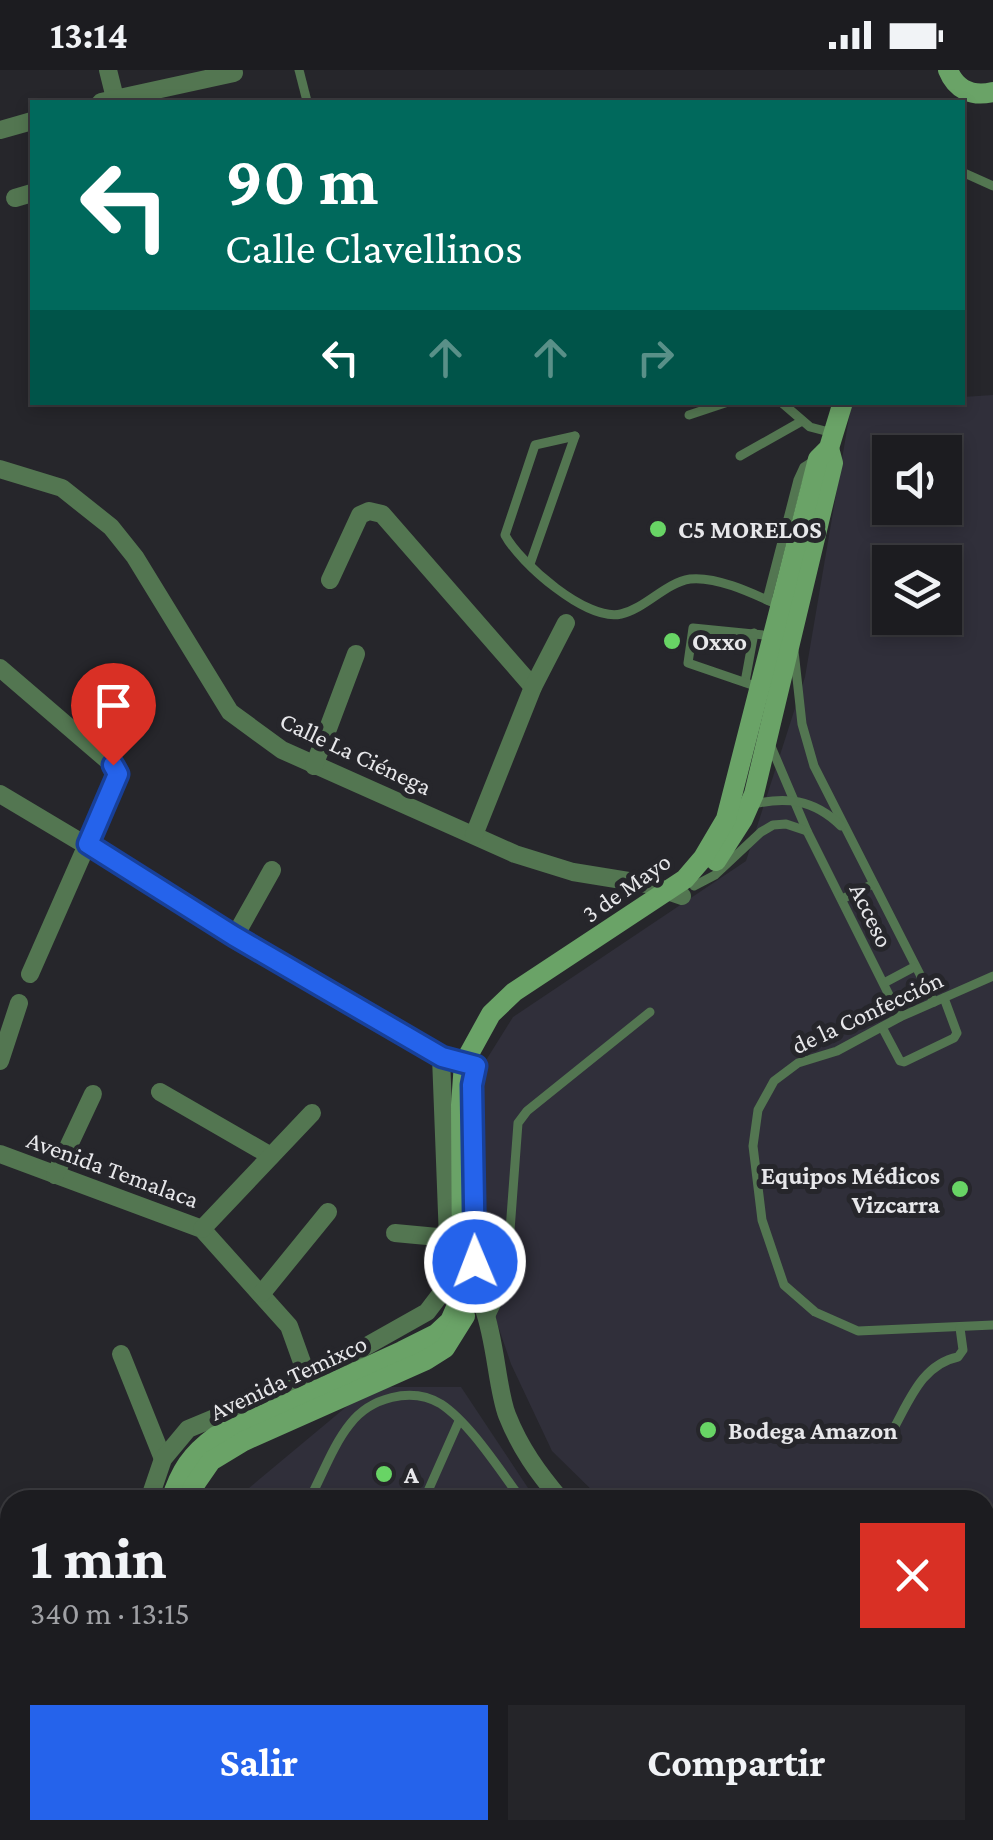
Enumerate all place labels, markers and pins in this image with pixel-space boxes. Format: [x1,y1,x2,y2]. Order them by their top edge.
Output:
place label: C5 MORELOS [678,516,822,543]
marker: C5 MORELOS [647,518,669,540]
place label: Oxxo [692,628,747,655]
marker: Oxxo [661,630,683,652]
pin [71,663,156,766]
place label: Equipos Médicos Vizcarra [761,1162,941,1218]
marker: Equipos Médicos Vizcarra [949,1178,971,1200]
place label: Bodega Amazon [728,1417,898,1444]
marker: Bodega Amazon [697,1419,719,1441]
place label: A [403,1461,420,1488]
marker: A [373,1463,395,1485]

